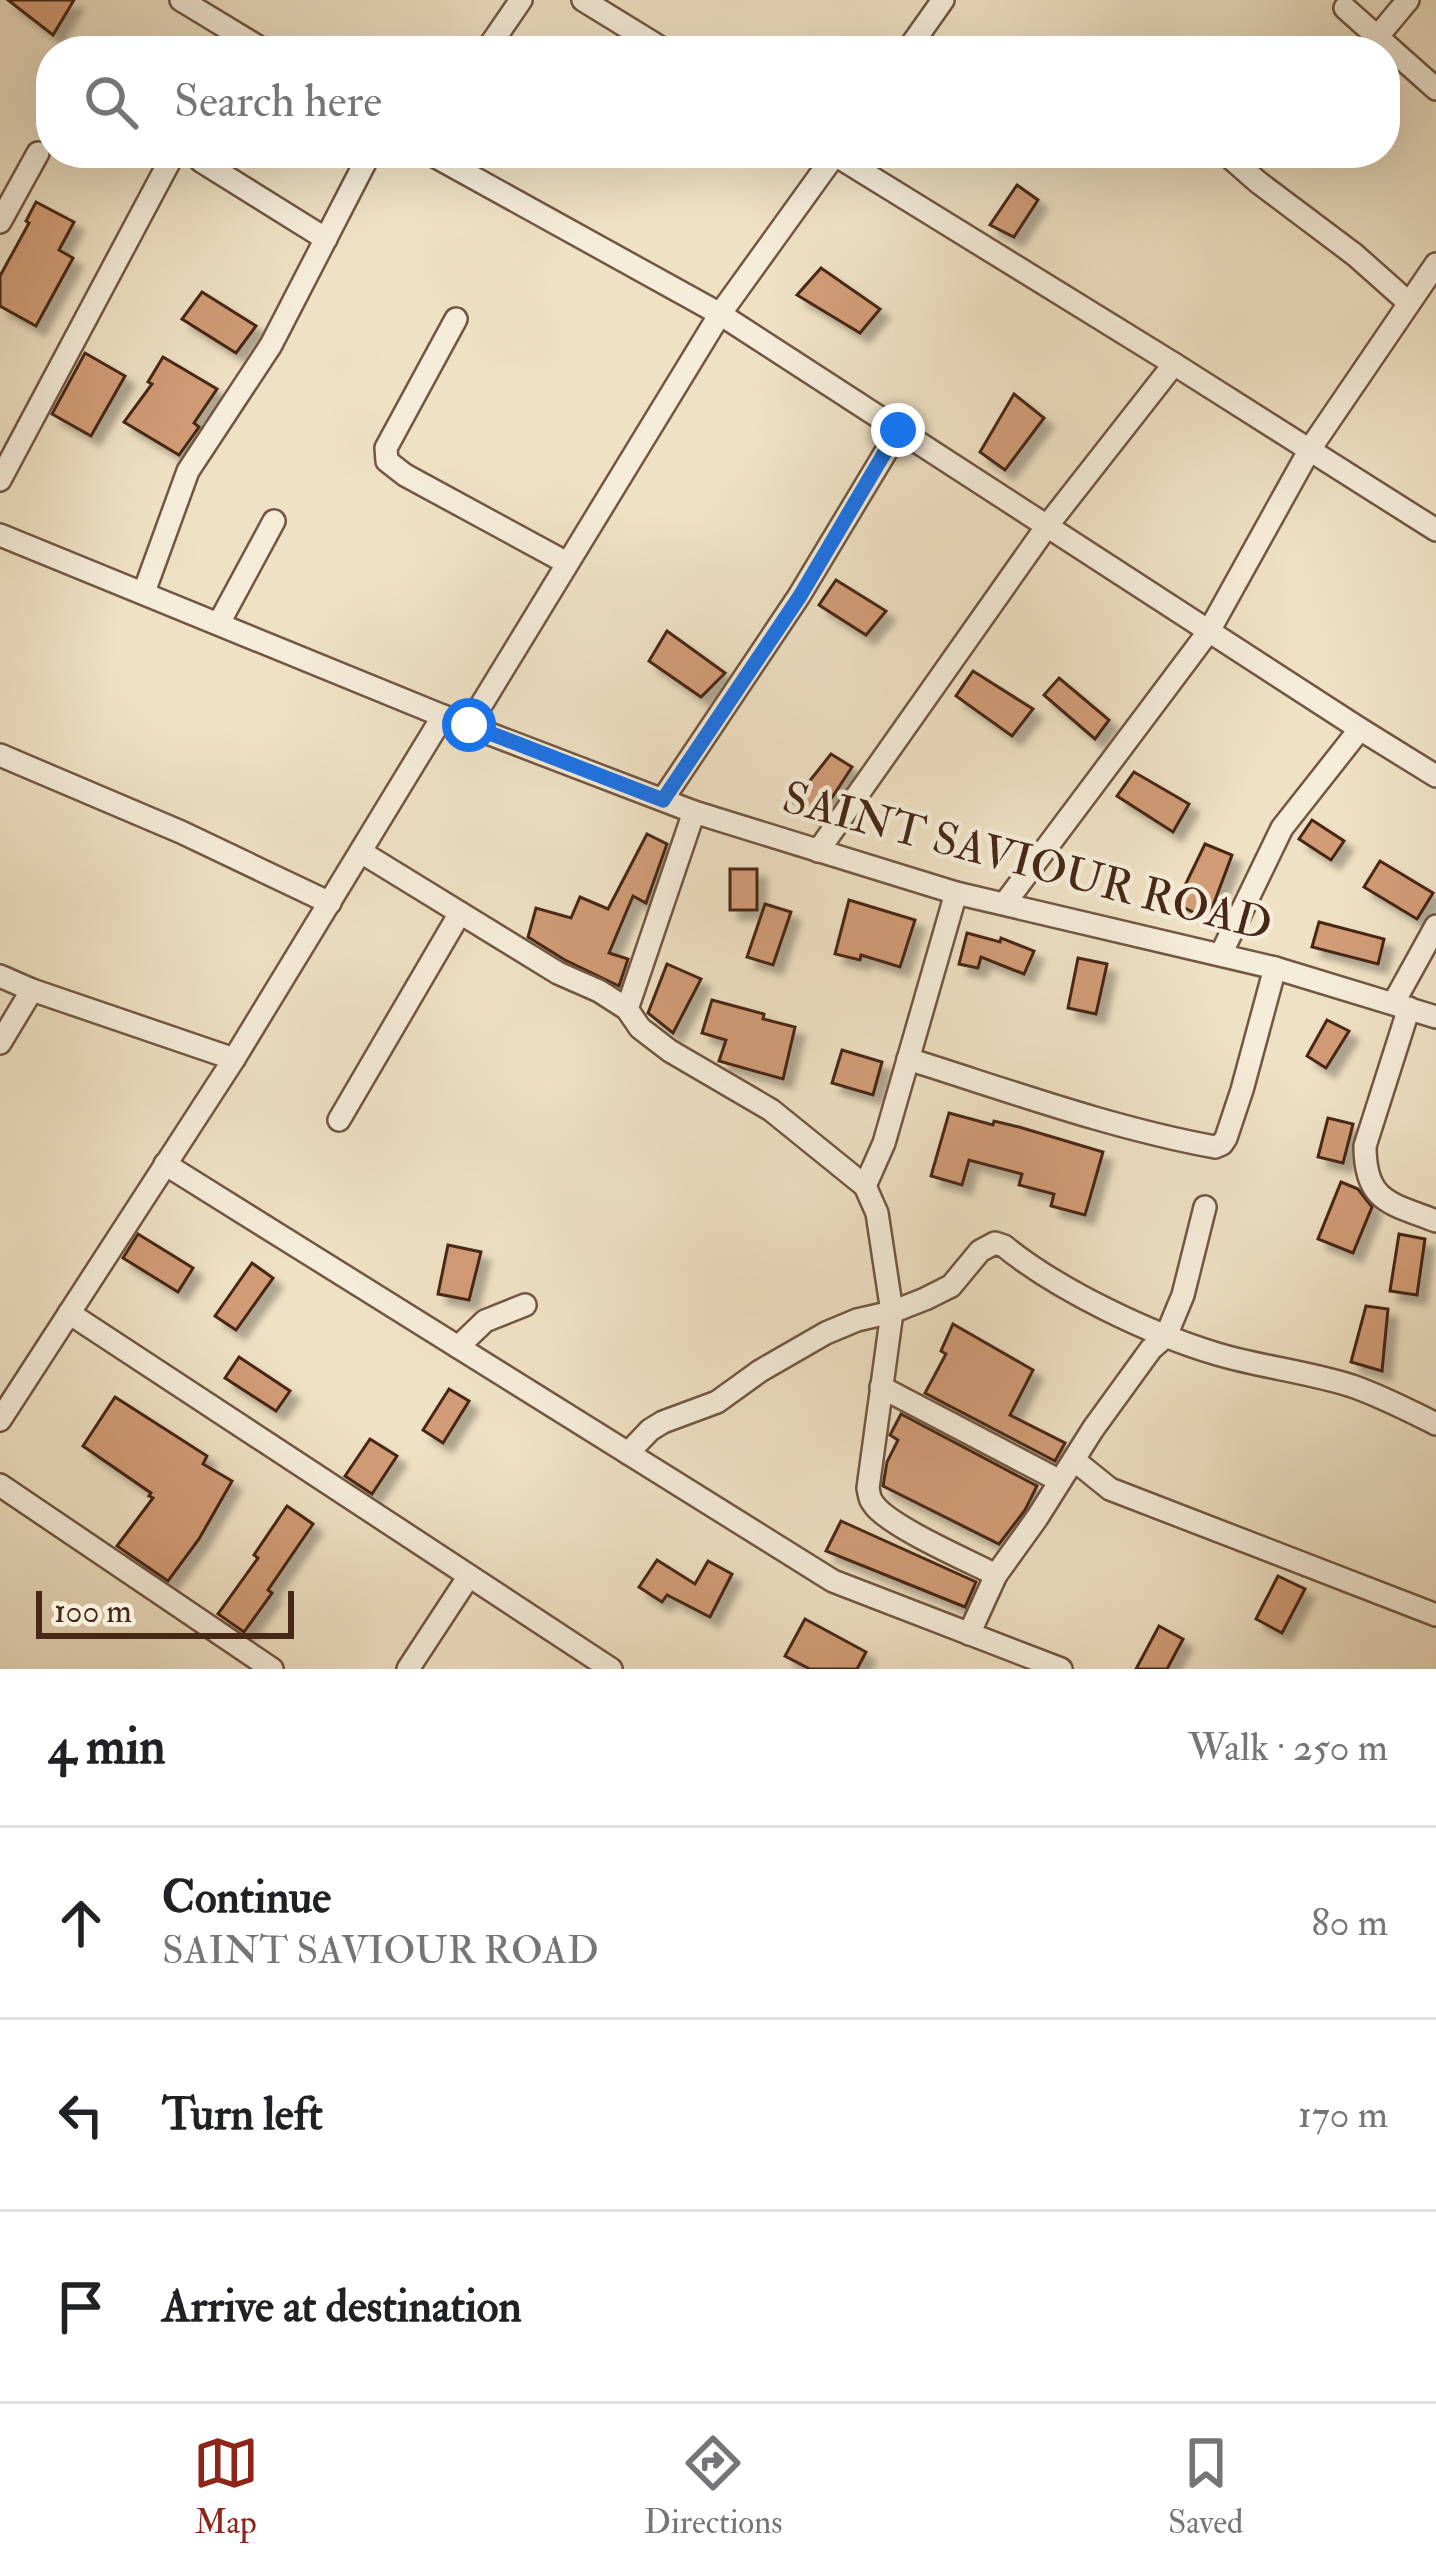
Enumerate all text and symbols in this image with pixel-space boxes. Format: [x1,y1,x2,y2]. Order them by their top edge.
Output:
search box [36,36,1400,168]
icon: search [78,69,144,135]
text: Search here [174,74,382,130]
route end [871,403,925,457]
route start [442,698,496,752]
street label: SAINT SAVIOUR ROAD [776,770,1278,954]
scale bar [36,1585,294,1638]
text: 100 m [54,1591,132,1632]
text: 4 min [48,1715,166,1779]
text: Walk · 250 m [1188,1723,1388,1772]
text: Continue [162,1870,331,1926]
icon: ahead [48,1890,114,1956]
text: 80 m [1311,1898,1388,1947]
text: SAINT SAVIOUR ROAD [162,1926,599,1975]
icon: left [48,2082,114,2148]
text: Turn left [162,2087,323,2143]
text: 170 m [1298,2090,1388,2139]
icon: arrive [48,2274,114,2340]
text: Arrive at destination [162,2279,522,2335]
tab: Map [193,2430,259,2543]
tab: Directions [644,2430,783,2543]
tab: Saved [1168,2430,1243,2543]

